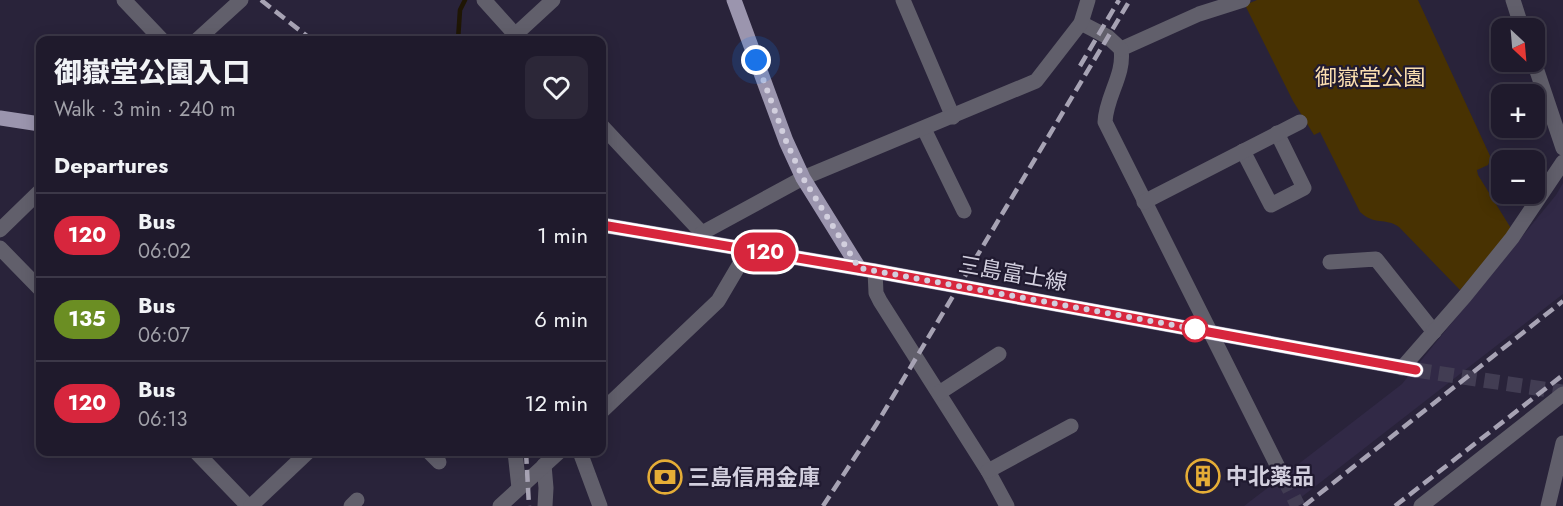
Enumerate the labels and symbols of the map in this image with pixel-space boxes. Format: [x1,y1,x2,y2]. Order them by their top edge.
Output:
north arrow [1491,18,1545,72]
your location [741,45,771,75]
park label: 御嶽堂公園 [1315,61,1425,93]
line badge: 120 [730,232,800,272]
street label: 三島富士線 [956,248,1070,298]
unlabelled marker [1182,316,1208,342]
building icon: 中北薬品 [1185,458,1221,494]
bank icon: 三島信用金庫 [647,459,683,495]
place label: 中北薬品 [1226,460,1314,492]
place label: 三島信用金庫 [688,461,820,493]

